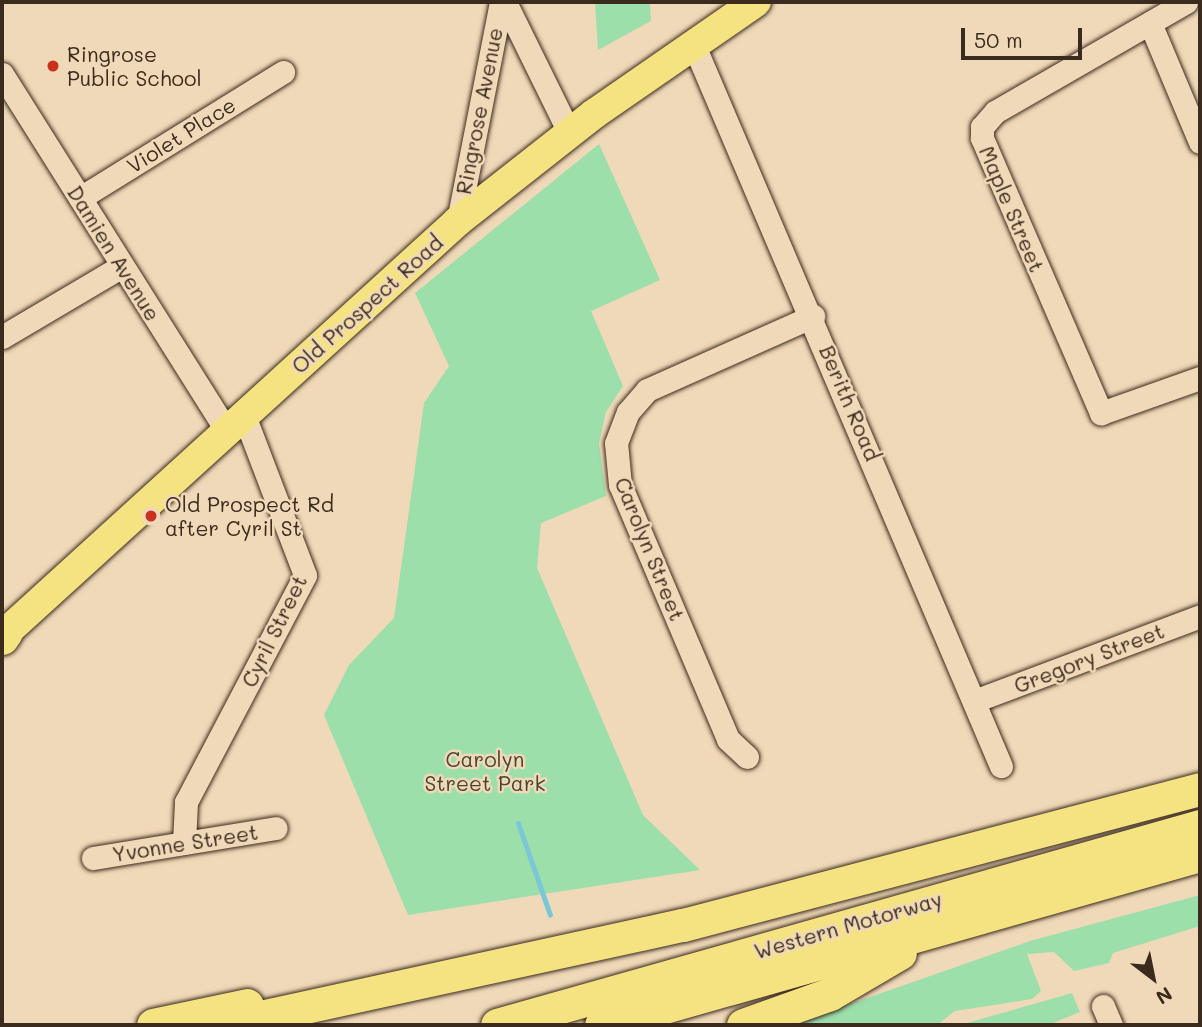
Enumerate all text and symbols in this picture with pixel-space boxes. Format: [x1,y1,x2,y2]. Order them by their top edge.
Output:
scale bar [964,14,1085,58]
street label: Ringrose Avenue [450,26,508,196]
text: 50 m [974,26,1023,53]
place label: Ringrose Public School [67,41,202,91]
marker: Ringrose Public School [45,58,61,74]
street label: Violet Place [122,92,240,178]
street label: Maple Street [974,142,1050,276]
street label: Damien Avenue [62,181,166,325]
street label: Old Prospect Road [286,230,448,378]
street label: Berith Road [814,341,886,465]
street label: Carolyn Street [610,474,690,624]
place label: Old Prospect Rd after Cyril St [165,491,334,541]
marker: Old Prospect Rd after Cyril St [143,508,159,524]
street label: Cyril Street [236,571,312,691]
street label: Gregory Street [1010,618,1168,698]
park label: Carolyn Street Park [424,746,546,796]
street label: Yvonne Street [110,819,260,867]
street label: Western Motorway [751,886,945,964]
north arrow [1118,943,1188,1013]
text: N [1152,982,1177,1011]

